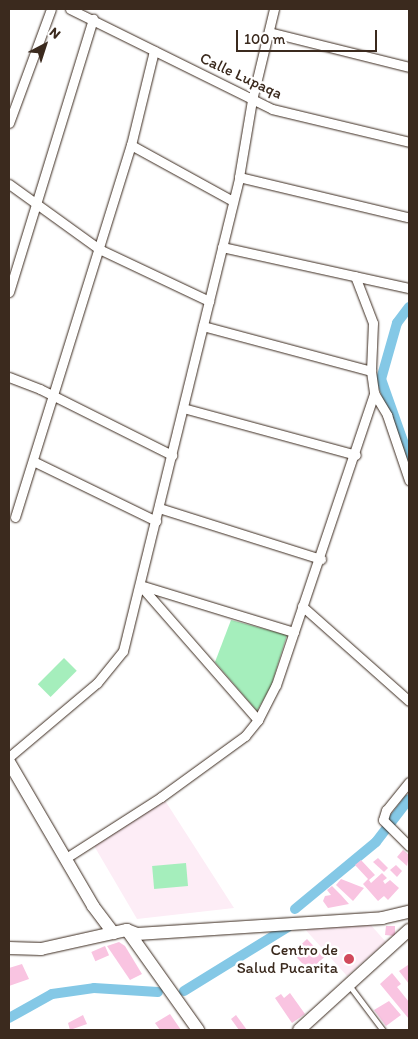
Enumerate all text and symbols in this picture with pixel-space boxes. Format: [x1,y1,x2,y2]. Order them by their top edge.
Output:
north arrow [20,20,70,70]
scale bar [238,20,379,52]
text: N [46,24,64,43]
text: 100 m [244,30,285,48]
street label: Calle Lupaqa [197,49,285,103]
place label: Centro de Salud Pucarita [237,940,338,978]
marker: Centro de Salud Pucarita [342,952,356,966]

